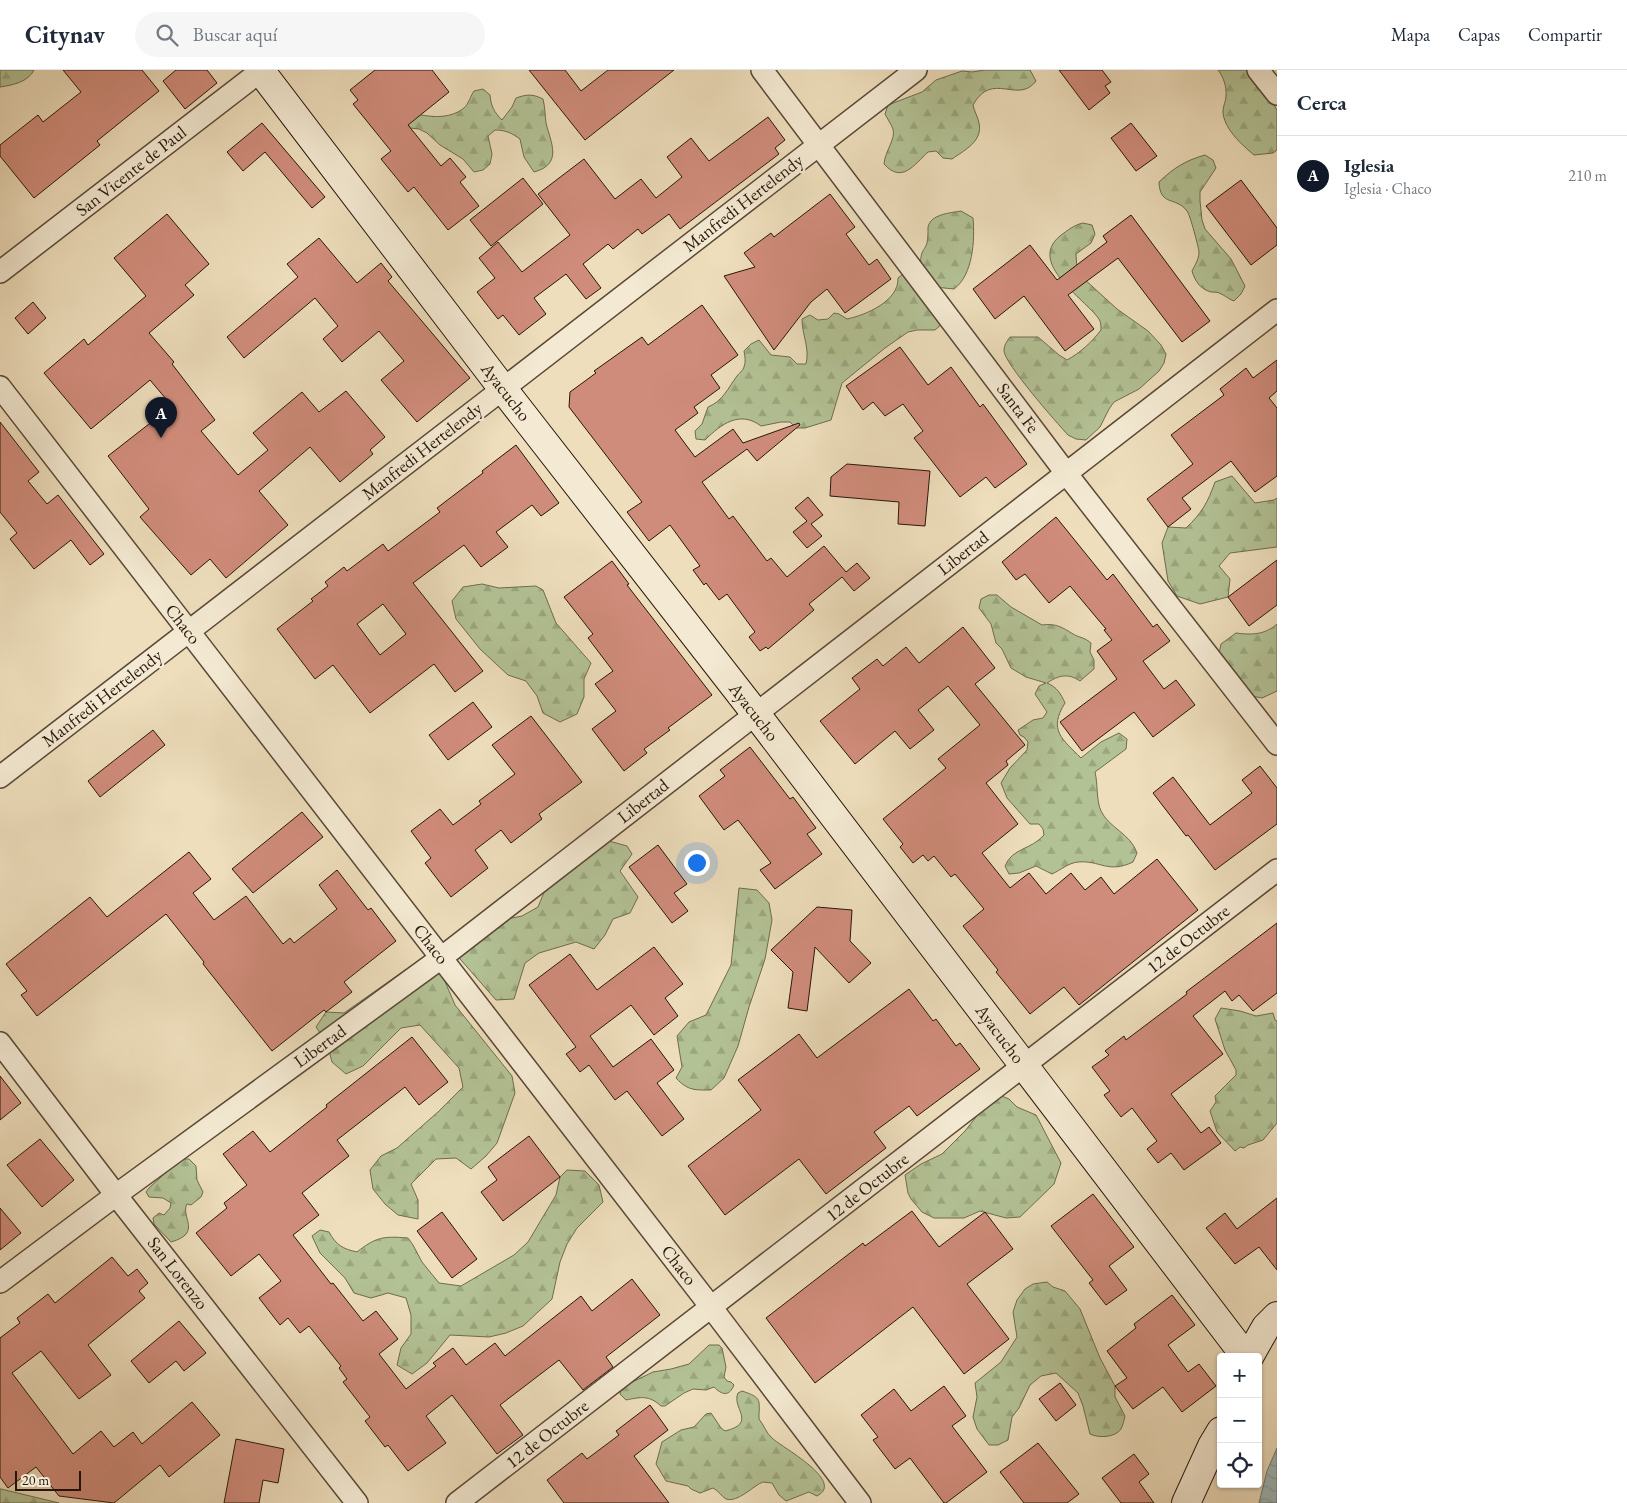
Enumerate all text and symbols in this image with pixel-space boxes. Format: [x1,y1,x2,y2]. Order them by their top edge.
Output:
search box [135,12,485,57]
text: Citynav [25,19,105,50]
icon: search [153,21,181,49]
text: Buscar aquí [193,22,277,47]
text: Mapa [1391,23,1430,46]
text: Capas [1458,23,1500,46]
text: Compartir [1528,23,1602,46]
text: Cerca [1297,89,1347,116]
street label: San Vicente de Paul [71,120,191,221]
street label: Manfredi Hertelendy [678,148,808,257]
text: Iglesia [1344,153,1394,178]
text: A [1307,165,1319,186]
text: 210 m [1568,165,1607,186]
text: Iglesia · Chaco [1344,178,1432,199]
street label: Ayacucho [476,357,537,426]
street label: Santa Fe [992,378,1045,437]
street label: Manfredi Hertelendy [357,396,487,505]
pin: A [145,397,177,438]
street label: Libertad [932,525,994,580]
street label: Chaco [160,599,206,649]
street label: Manfredi Hertelendy [37,643,167,752]
street label: Ayacucho [724,677,785,746]
street label: Libertad [612,773,674,828]
your location [684,850,710,876]
street label: 12 de Octubre [1142,899,1234,978]
street label: Chaco [408,919,454,969]
street label: Ayacucho [970,999,1030,1068]
street label: Libertad [289,1018,351,1072]
street label: 12 de Octubre [821,1147,913,1226]
street label: San Lorenzo [143,1232,214,1314]
street label: Chaco [656,1240,702,1290]
map controls [1217,1353,1262,1488]
button: + [1217,1353,1262,1398]
street label: 12 de Octubre [501,1394,593,1473]
button: − [1217,1398,1262,1443]
button: locate [1217,1443,1262,1488]
scale bar [15,1468,81,1491]
text: 20 m [22,1471,49,1489]

